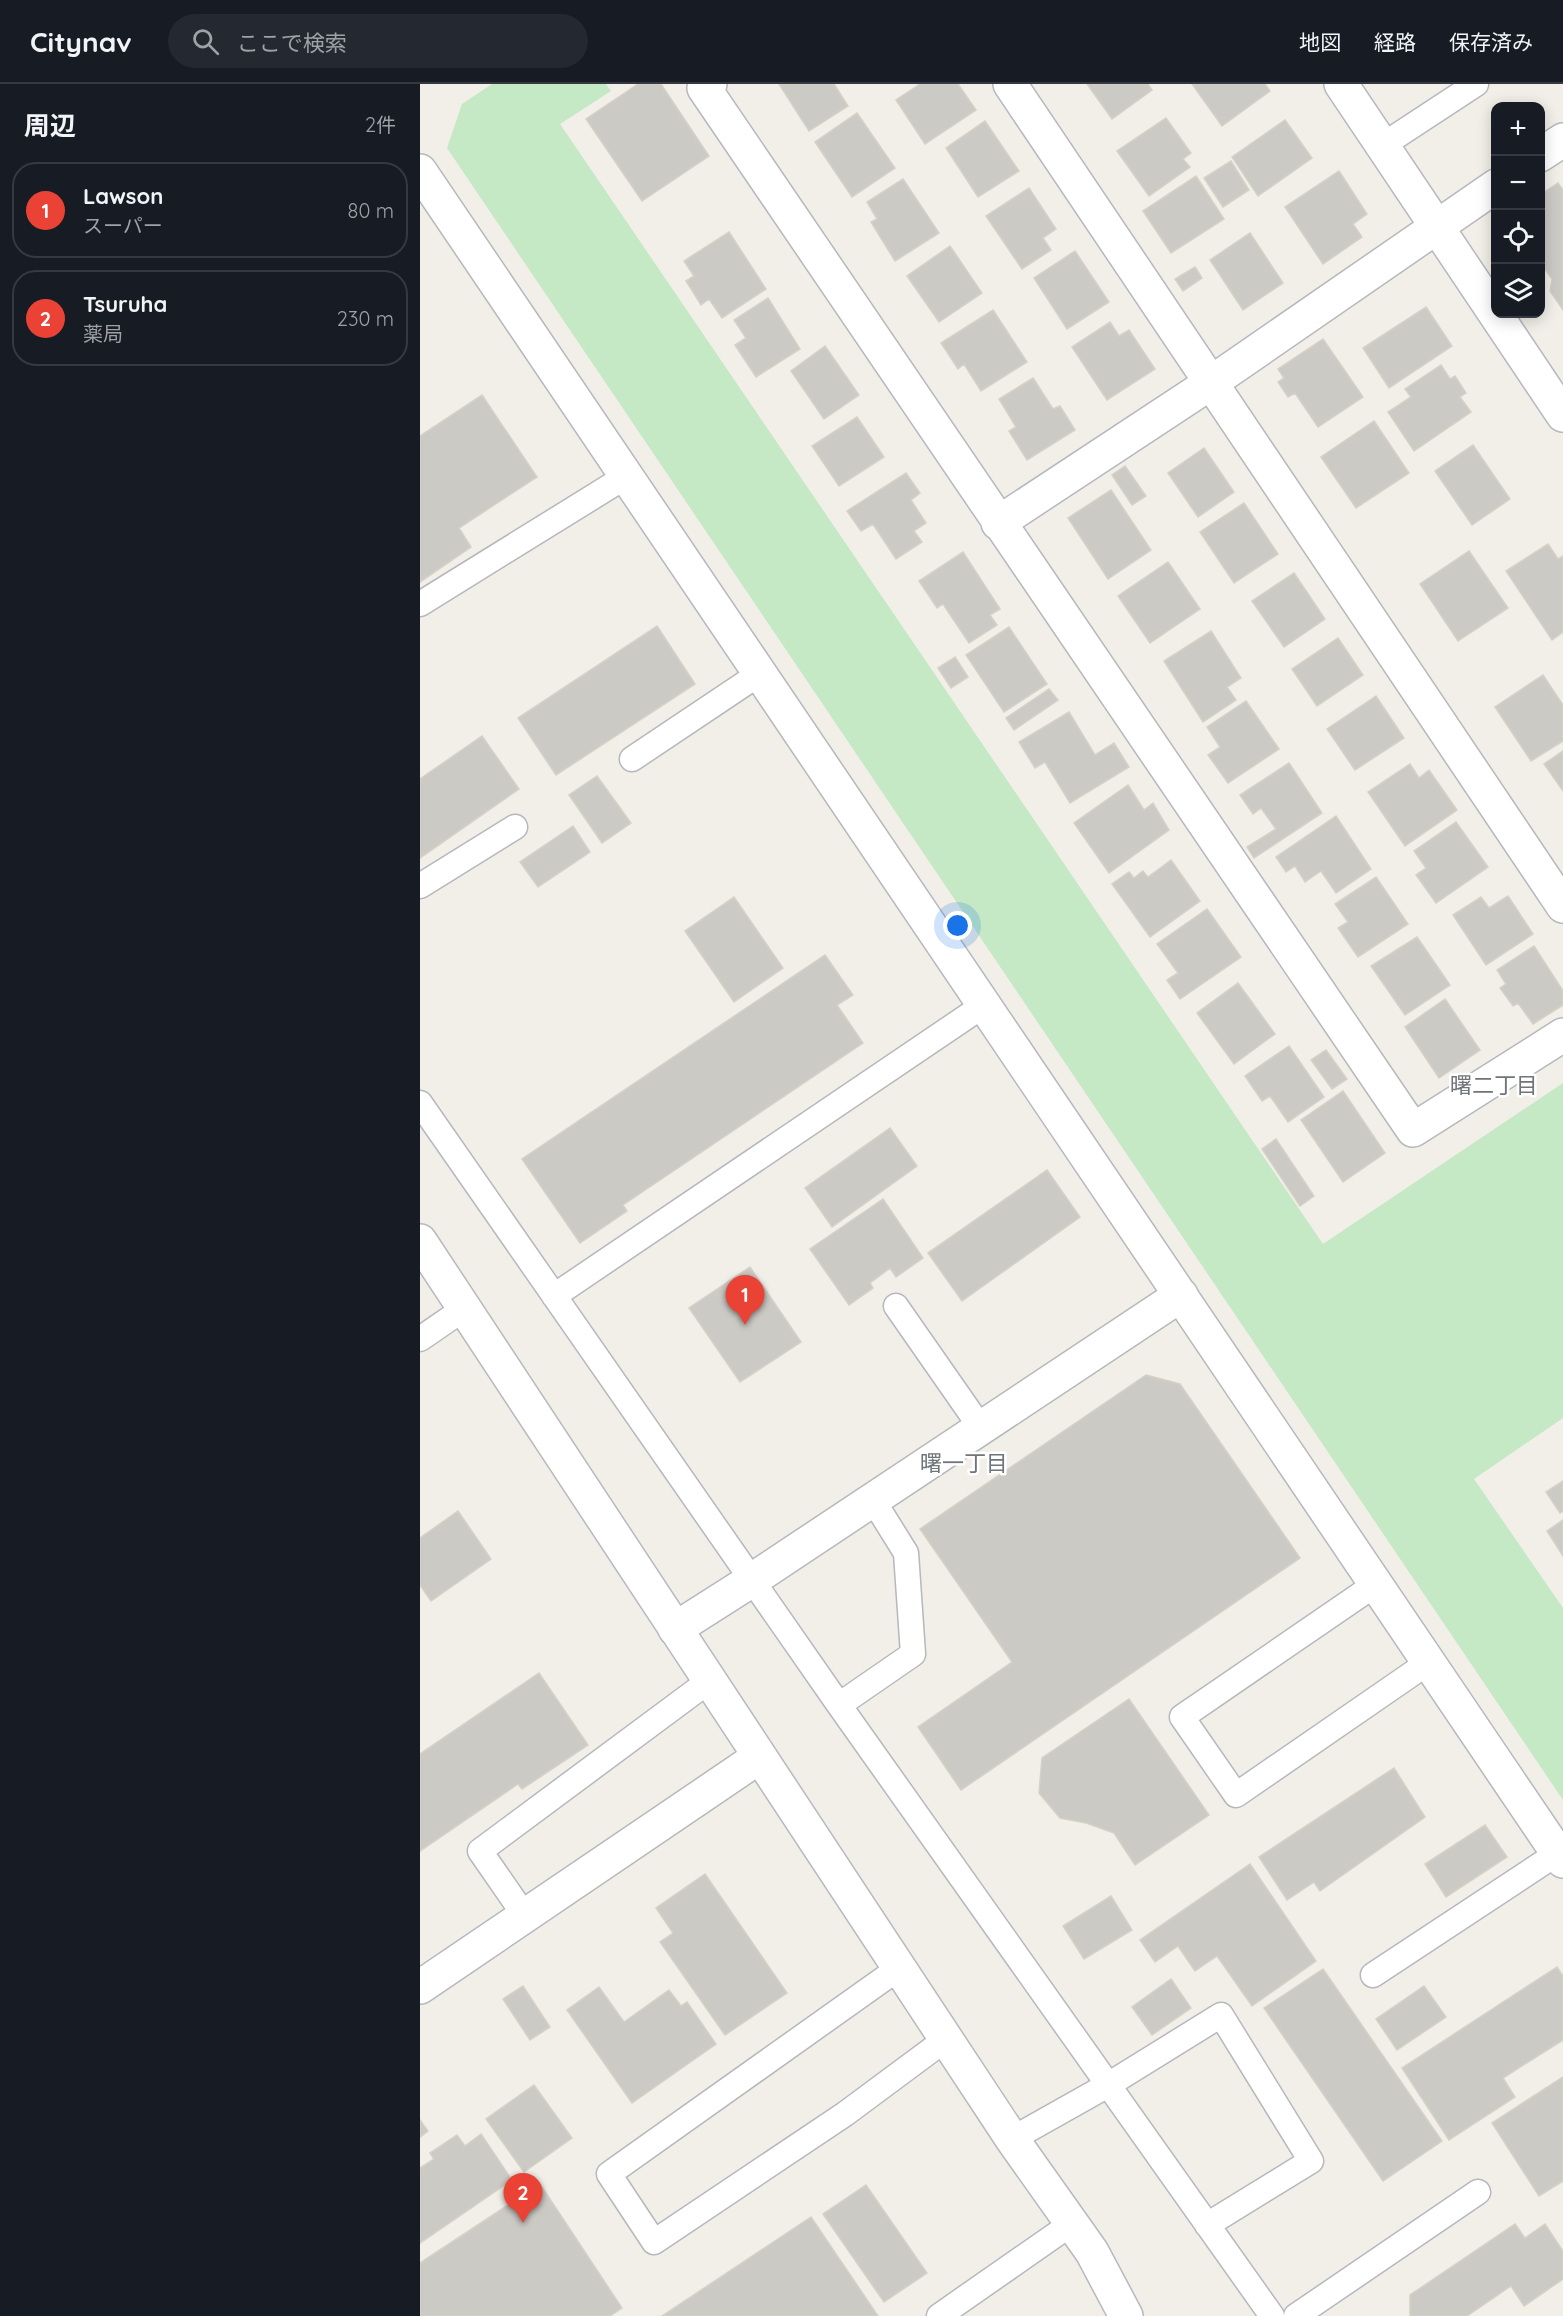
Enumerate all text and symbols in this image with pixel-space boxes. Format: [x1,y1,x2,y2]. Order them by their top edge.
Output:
search box [168,14,588,68]
text: Citynav [30,24,132,59]
icon: search [189,25,222,58]
text: ここで検索 [237,29,347,57]
text: 地図 [1299,29,1341,55]
text: 経路 [1374,29,1416,55]
text: 保存済み [1449,29,1533,55]
map controls [1491,102,1545,318]
button: + [1491,102,1545,156]
text: 周辺 [24,109,76,142]
text: 2件 [365,112,396,137]
button: − [1491,156,1545,210]
text: Lawson [83,182,163,210]
text: 1 [42,198,49,223]
text: 80 m [348,198,394,223]
button: locate [1491,210,1545,264]
text: スーパー [83,213,163,238]
button: layers [1491,264,1545,318]
text: Tsuruha [83,290,167,318]
text: 2 [40,306,51,331]
text: 230 m [337,306,394,331]
text: 薬局 [83,321,123,346]
your location [943,911,972,940]
district label: 曙二丁目 [1450,1071,1538,1099]
pin: 1 [726,1276,764,1325]
district label: 曙一丁目 [920,1449,1008,1477]
pin: 2 [504,2174,542,2223]

